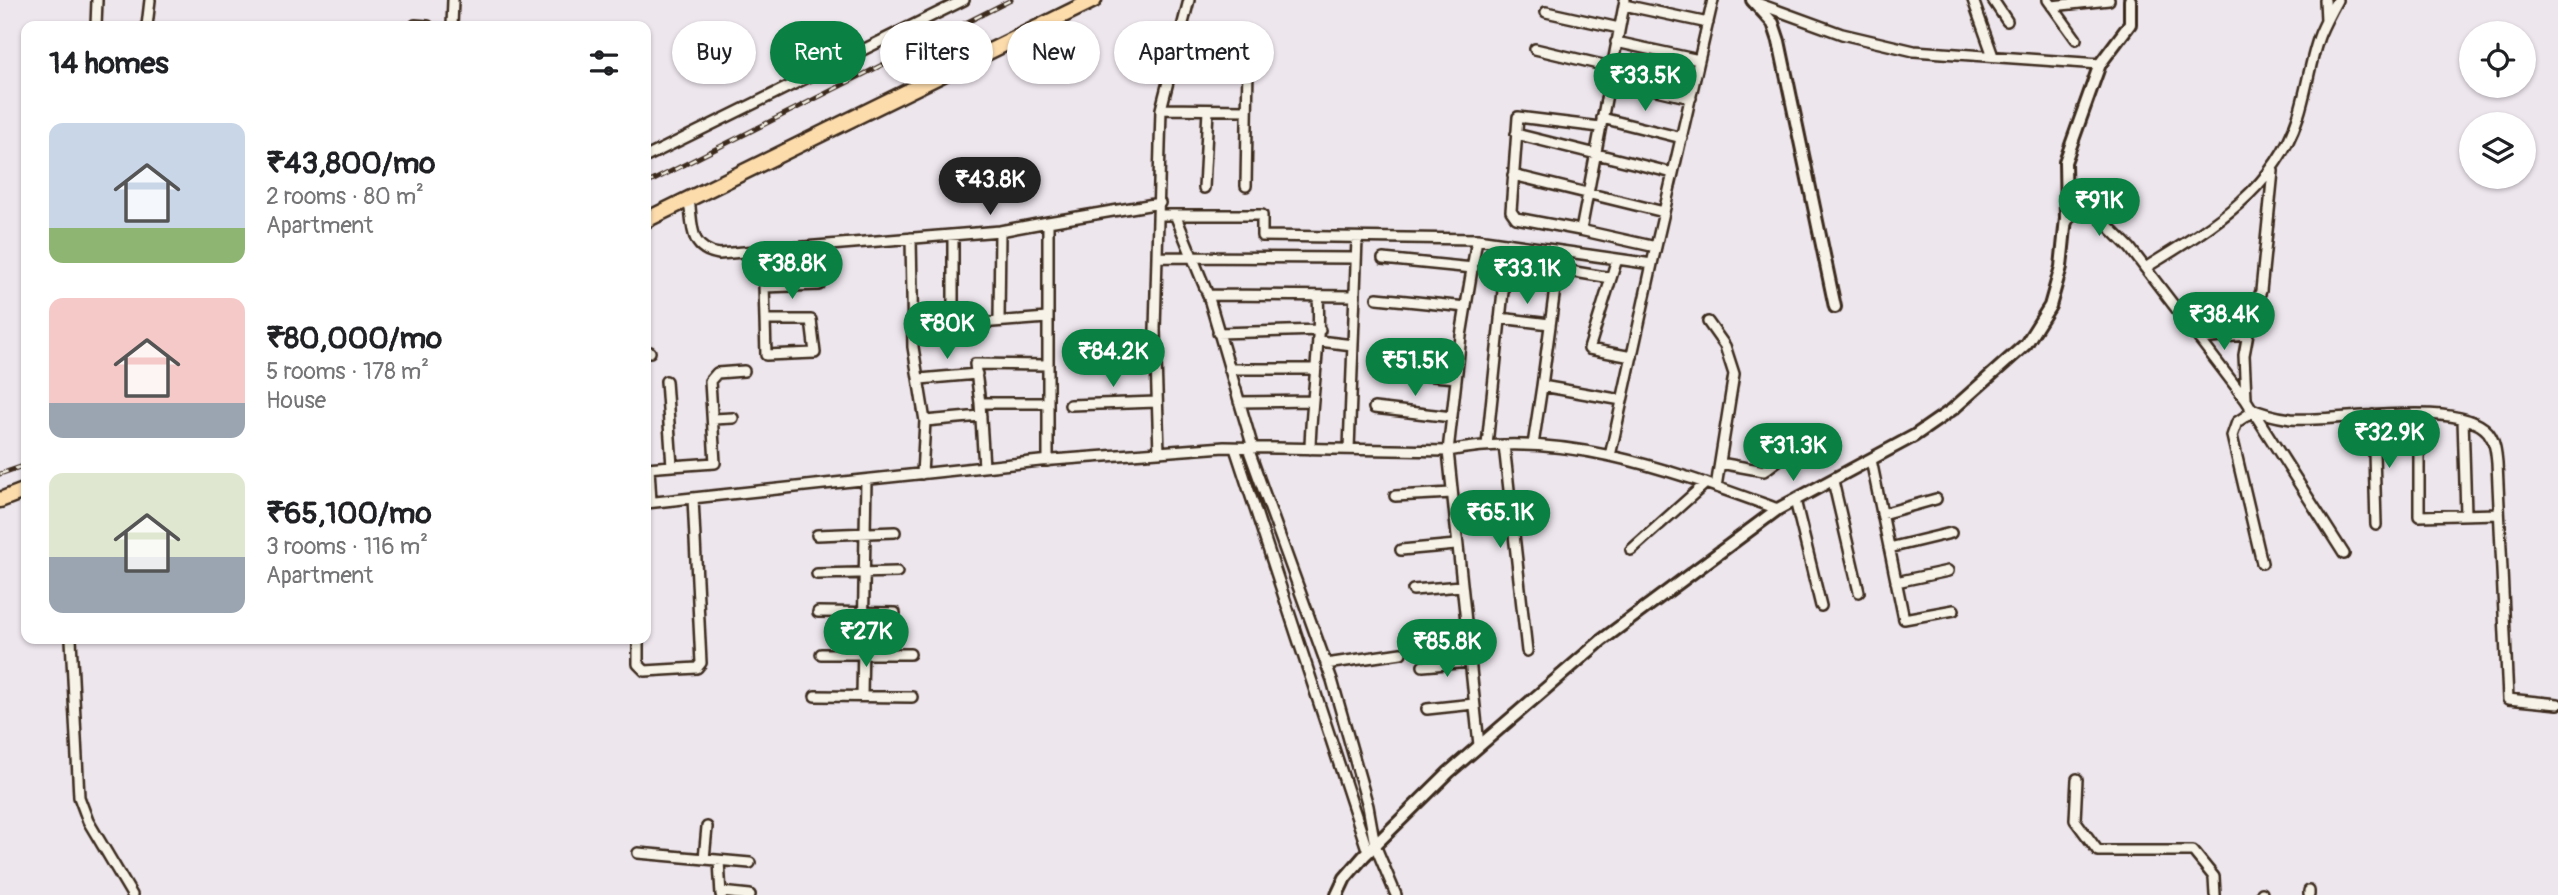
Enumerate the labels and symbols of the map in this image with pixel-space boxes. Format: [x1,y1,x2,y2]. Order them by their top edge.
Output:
pin: ₹33.5K [1588,54,1702,113]
pin: ₹43.8K [933,158,1047,217]
pin: ₹91K [2058,178,2140,238]
pin: ₹38.8K [735,242,849,301]
pin: ₹33.1K [1470,246,1584,306]
pin: ₹38.4K [2167,292,2281,352]
pin: ₹80K [906,302,988,361]
pin: ₹84.2K [1056,330,1170,389]
pin: ₹51.5K [1358,338,1472,398]
pin: ₹32.9K [2332,410,2446,470]
pin: ₹31.3K [1736,424,1850,483]
pin: ₹65.1K [1443,490,1557,550]
pin: ₹27K [825,610,907,669]
pin: ₹85.8K [1390,620,1504,679]

